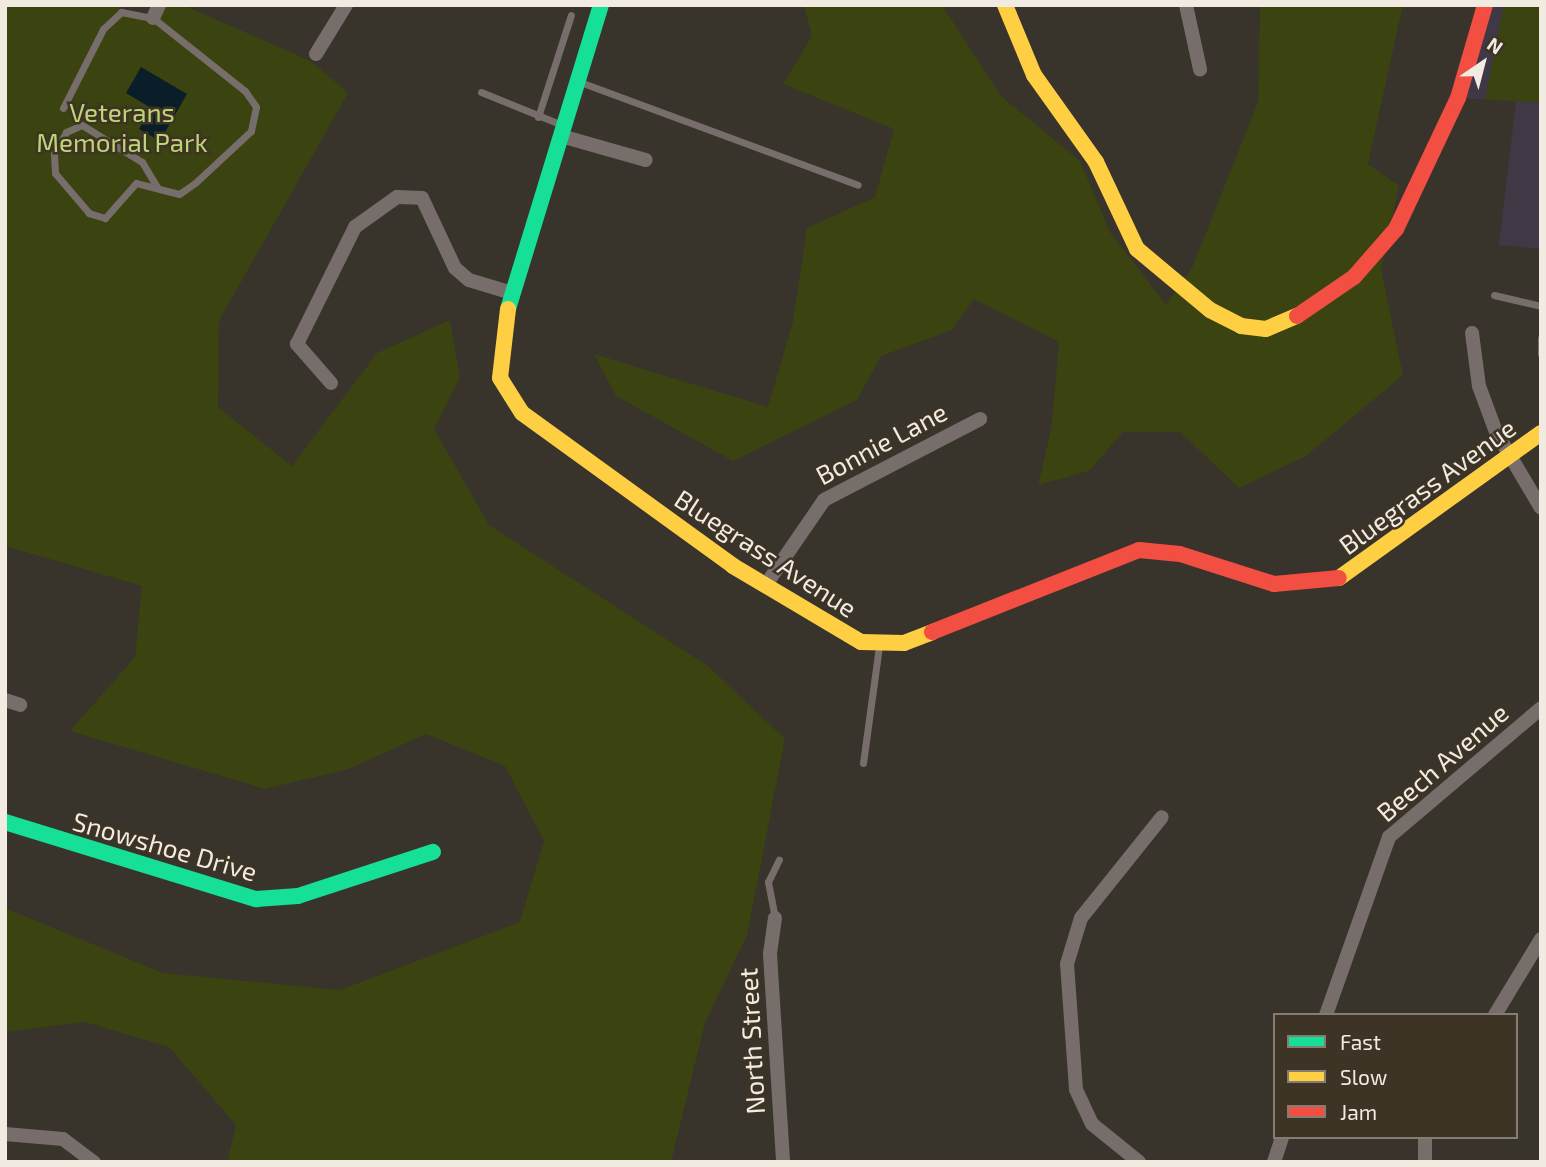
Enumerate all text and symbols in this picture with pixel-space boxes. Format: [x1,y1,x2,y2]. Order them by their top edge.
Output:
north arrow [1448,28,1518,98]
text: N [1483,32,1508,59]
park label: Veterans Memorial Park [36,96,208,158]
street label: Bonnie Lane [810,395,952,491]
street label: Bluegrass Avenue [1332,411,1522,561]
street label: Bluegrass Avenue [669,482,863,624]
street label: Beech Avenue [1370,696,1514,828]
street label: Snowshoe Drive [69,805,261,887]
street label: North Street [732,967,770,1115]
legend [1273,1013,1518,1139]
text: Fast [1340,1029,1381,1054]
text: Slow [1340,1064,1387,1089]
text: Jam [1340,1099,1377,1124]

